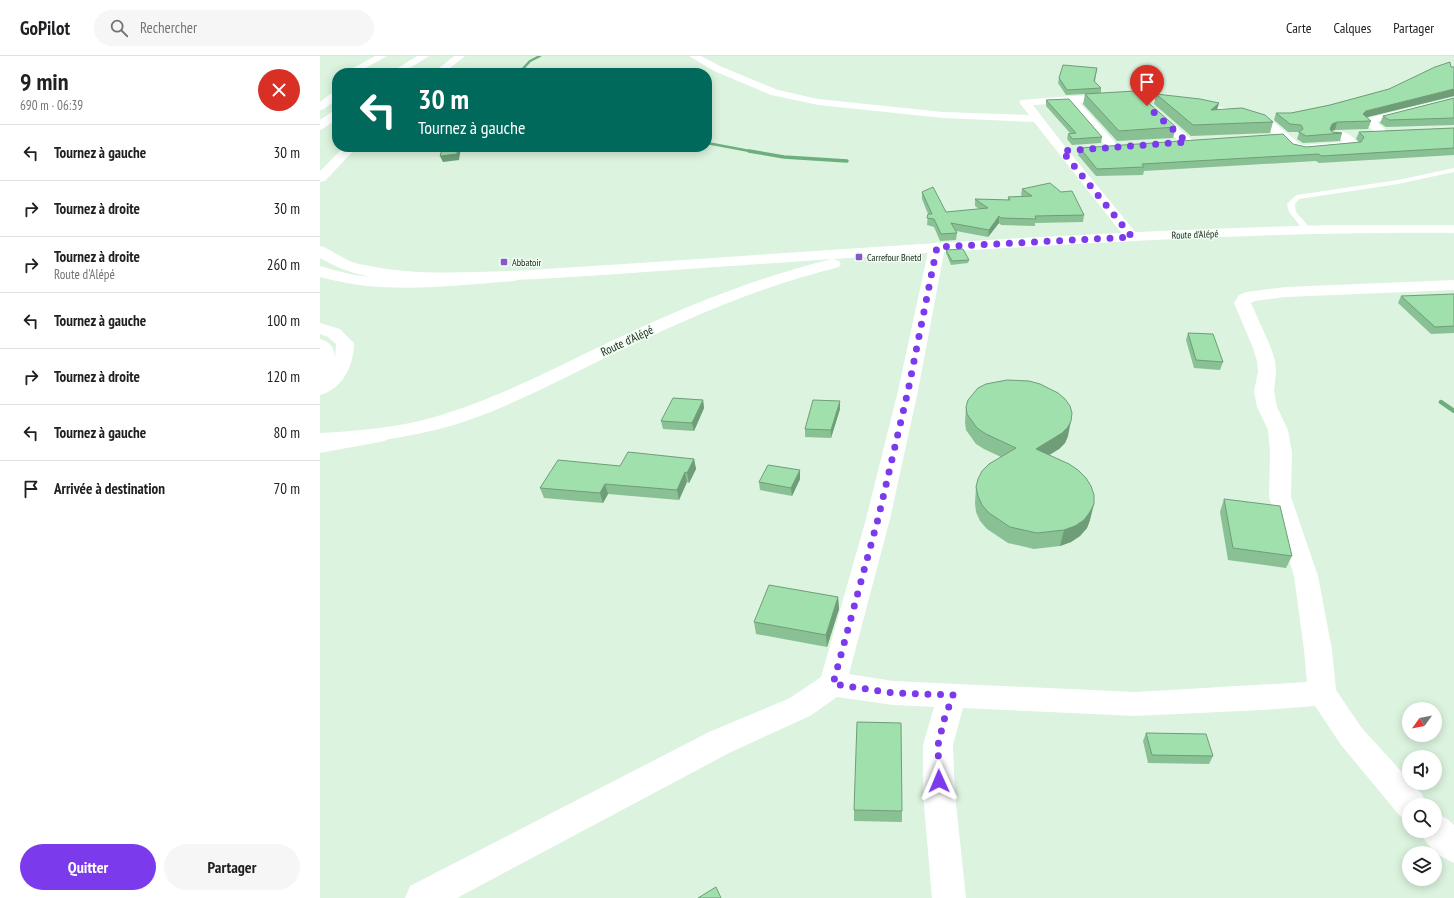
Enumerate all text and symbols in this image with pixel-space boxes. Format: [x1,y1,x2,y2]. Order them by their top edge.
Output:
search box [94,10,374,46]
text: GoPilot [20,16,70,40]
icon: search [108,17,130,39]
text: Rechercher [140,18,197,37]
text: Carte [1286,19,1311,37]
text: Calques [1333,19,1371,37]
text: Partager [1393,19,1434,37]
pin [1130,65,1164,106]
text: 9 min [20,66,68,97]
button: close [258,69,300,111]
icon: arrive [1136,71,1158,93]
text: 30 m [418,80,469,117]
icon: left [352,84,404,136]
text: 690 m · 06:39 [20,97,83,114]
text: Tournez à gauche [418,116,525,139]
icon: left [20,142,42,164]
text: Tournez à gauche [54,143,146,162]
text: 30 m [274,143,300,162]
icon: right [20,198,42,220]
text: Tournez à droite [54,199,140,218]
text: 30 m [274,199,300,218]
street label: Route d'Alépé [1171,227,1219,242]
text: Tournez à droite [54,247,140,266]
place label: Carrefour Bnetd [867,251,921,264]
marker: Carrefour Bnetd [854,252,864,262]
icon: right [20,254,42,276]
text: 260 m [267,255,300,274]
place label: Abbatoir [512,256,542,269]
marker: Abbatoir [499,257,509,267]
text: Route d'Alépé [54,266,115,283]
icon: left [20,310,42,332]
text: Tournez à gauche [54,311,146,330]
text: 100 m [267,311,300,330]
street label: Route d'Alépé [598,322,655,359]
icon: right [20,366,42,388]
text: Tournez à droite [54,367,140,386]
text: 120 m [267,367,300,386]
icon: left [20,422,42,444]
text: Tournez à gauche [54,423,146,442]
text: 80 m [274,423,300,442]
icon: arrive [20,478,42,500]
text: Arrivée à destination [54,479,165,498]
text: 70 m [274,479,300,498]
north arrow [1402,702,1442,742]
map controls [1402,702,1442,886]
button: sound [1402,750,1442,790]
position arrow [918,760,960,802]
button: search [1402,798,1442,838]
button: Quitter [20,844,156,890]
button: Partager [164,844,300,890]
button: layers [1402,846,1442,886]

